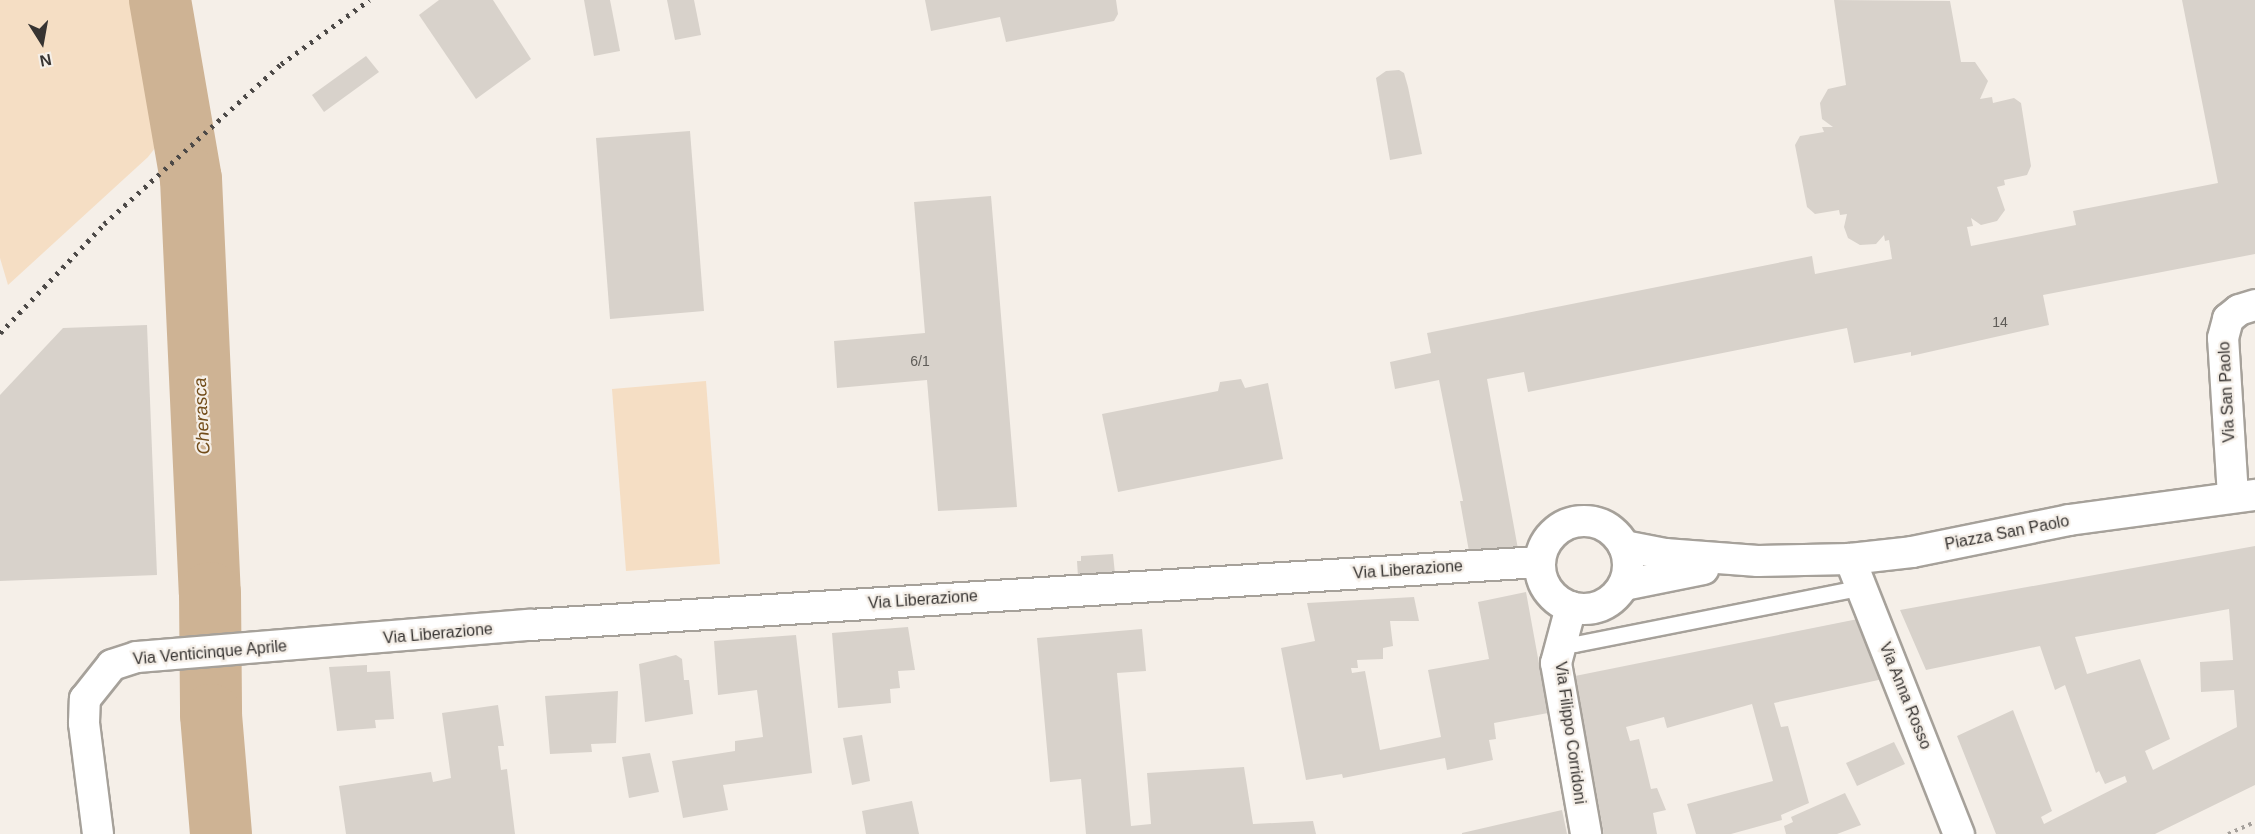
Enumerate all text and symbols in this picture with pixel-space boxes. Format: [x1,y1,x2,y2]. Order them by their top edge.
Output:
north arrow [12,12,72,72]
text: N [38,51,53,70]
house number: 14 [1992,314,2008,330]
street label: Via San Paolo [2215,341,2239,443]
house number: 6/1 [910,353,930,369]
water label: Cherasca [189,377,215,455]
street label: Piazza San Paolo [1943,512,2071,554]
street label: Via Liberazione [1352,557,1464,583]
street label: Via Liberazione [867,587,979,613]
street label: Via Liberazione [382,620,494,648]
street label: Via Venticinque Aprile [132,637,288,669]
street label: Via Anna Rosso [1875,639,1935,753]
street label: Via Filippo Corridoni [1550,660,1590,806]

